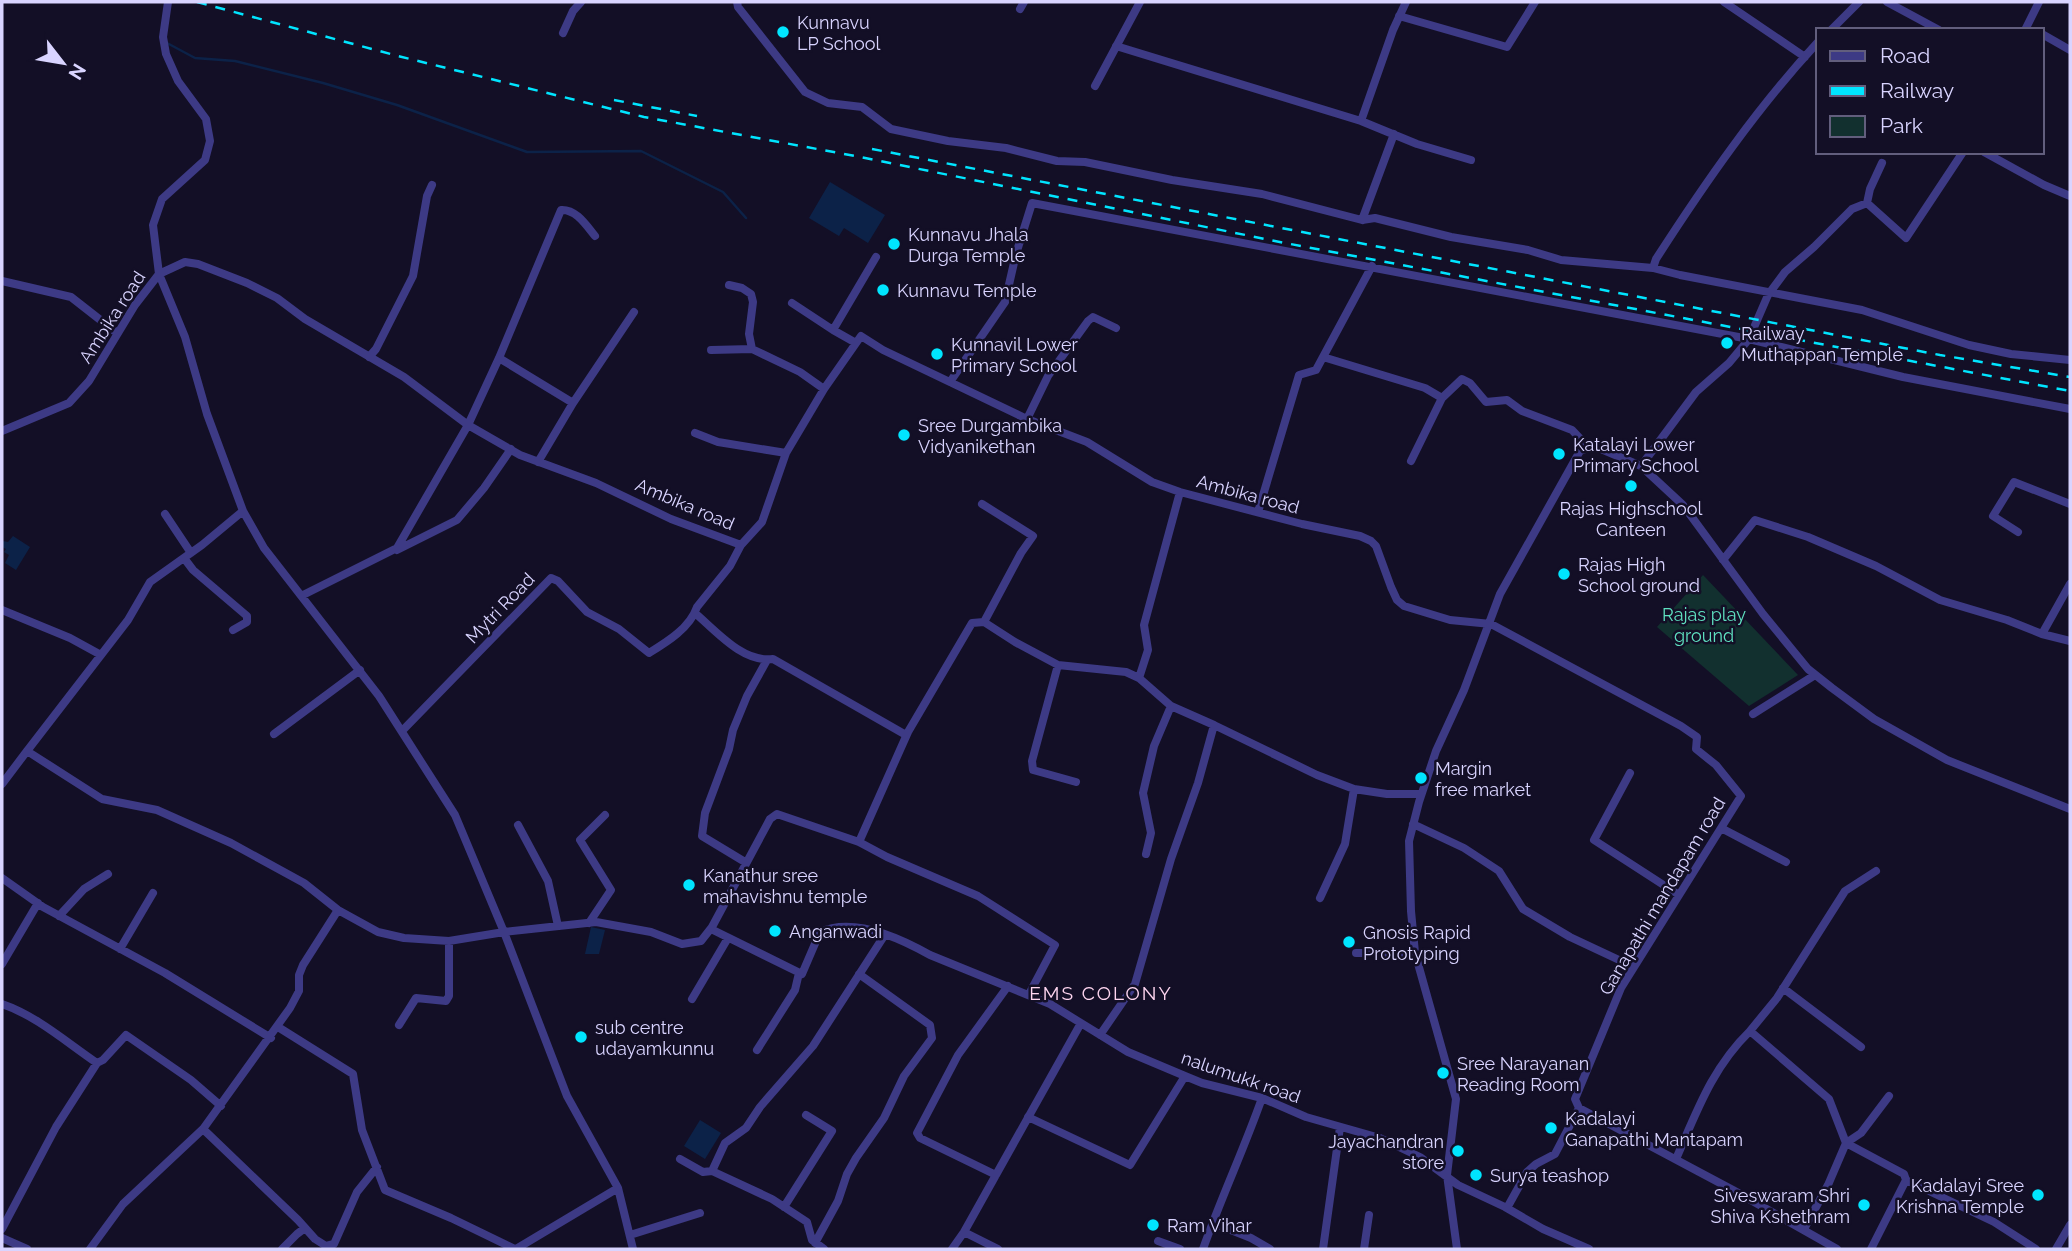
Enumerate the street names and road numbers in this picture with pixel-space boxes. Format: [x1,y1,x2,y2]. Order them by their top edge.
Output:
street label: Ambika road [74,267,150,367]
street label: Ambika road [1194,470,1302,518]
street label: Ambika road [632,474,738,534]
street label: Mytri Road [461,568,539,648]
street label: Ganapathi mandapam road [1595,794,1729,998]
street label: nalumukk road [1179,1047,1303,1107]

